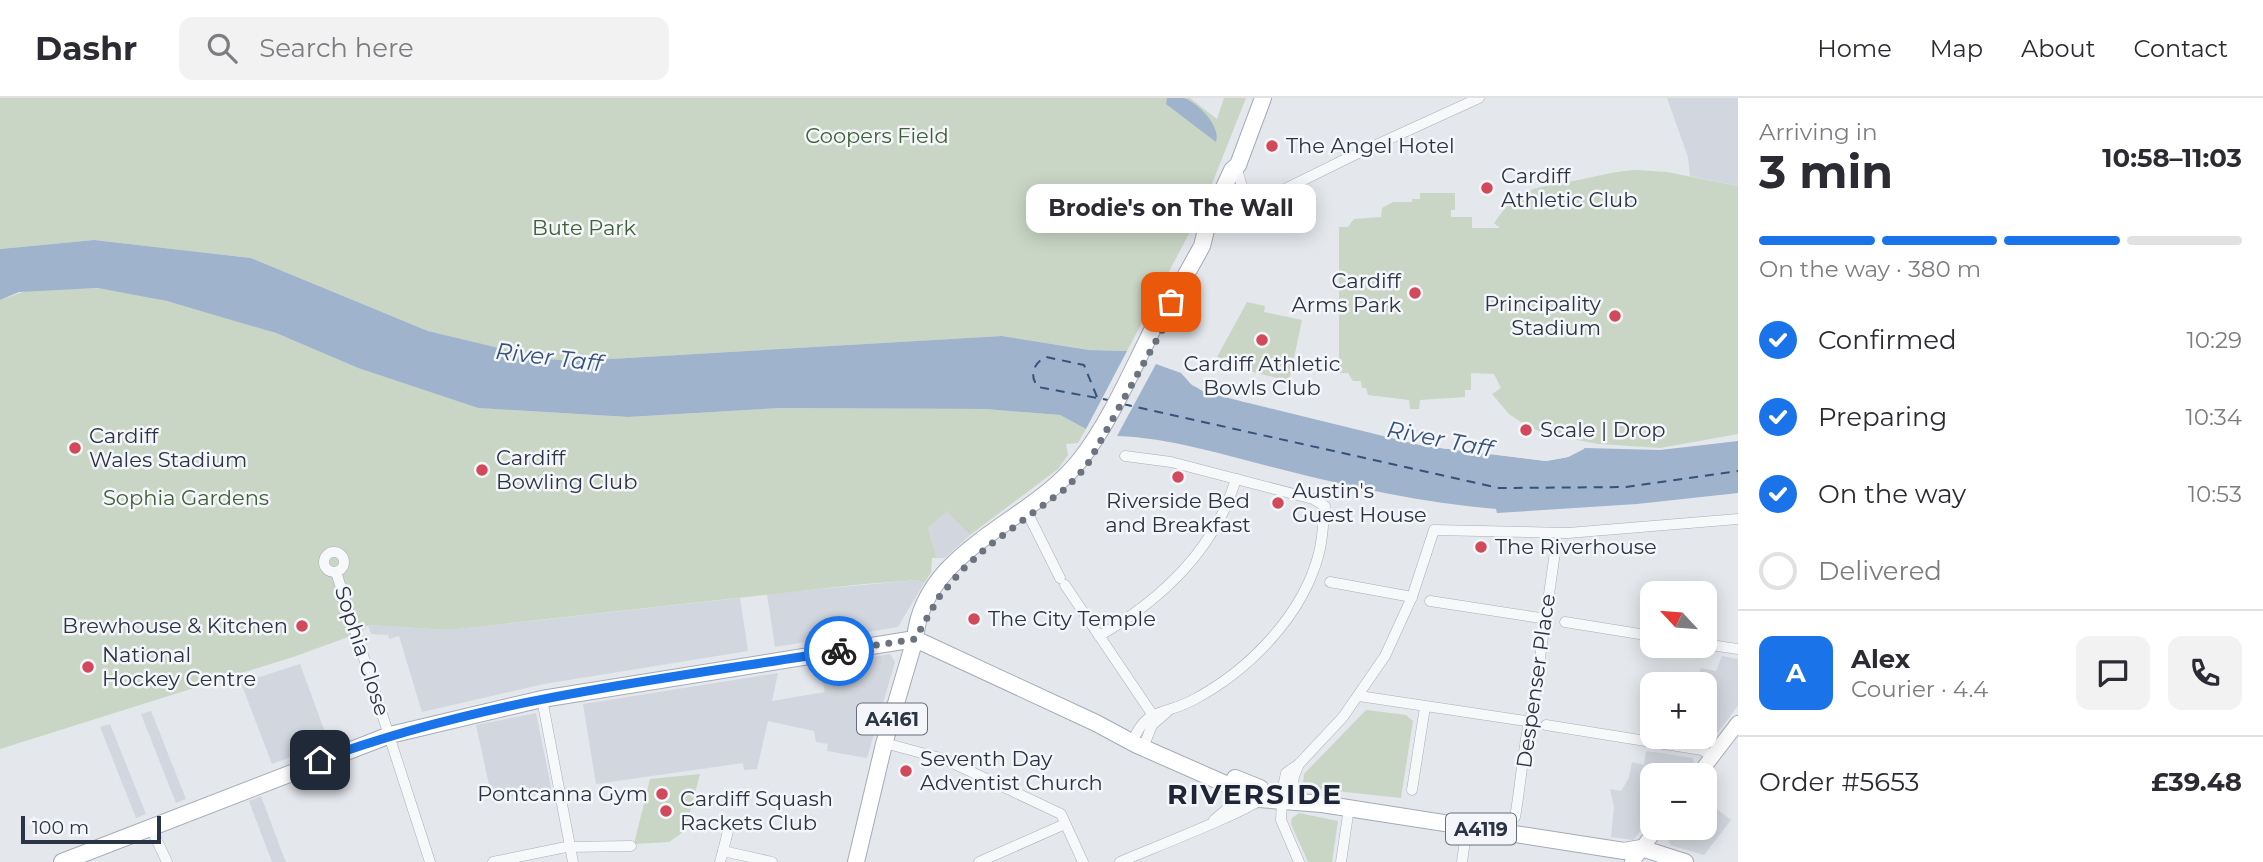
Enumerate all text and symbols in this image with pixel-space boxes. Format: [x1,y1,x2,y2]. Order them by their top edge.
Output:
search box [179,17,669,80]
text: Dashr [35,28,137,68]
icon: search [203,29,241,67]
text: Search here [259,32,414,64]
text: Home [1817,34,1892,63]
text: Map [1930,34,1983,63]
text: About [2021,34,2095,63]
text: Contact [2133,34,2228,63]
text: Arriving in [1759,118,1878,146]
park label: Coopers Field [805,123,949,148]
place label: The Angel Hotel [1286,133,1455,158]
marker: The Angel Hotel [1264,138,1280,154]
text: 10:58–11:03 [2102,142,2242,174]
text: 3 min [1759,143,1893,200]
place label: Cardiff Athletic Club [1501,163,1637,212]
marker: Cardiff Athletic Club [1479,180,1495,196]
callout: Brodie's on The Wall [1026,183,1316,232]
text: Brodie's on The Wall [1048,194,1294,222]
park label: Bute Park [532,215,637,240]
text: On the way · 380 m [1759,255,1981,283]
place label: Cardiff Arms Park [1292,268,1402,317]
pin [1141,272,1201,332]
icon: bag [1152,283,1190,321]
marker: Cardiff Arms Park [1407,285,1423,301]
place label: Principality Stadium [1484,291,1602,340]
marker: Principality Stadium [1607,308,1623,324]
icon: check [1759,321,1797,359]
text: Confirmed [1818,324,1957,356]
text: 10:29 [2187,326,2242,354]
marker: Cardiff Athletic Bowls Club [1254,332,1270,348]
water label: River Taff [494,337,607,378]
place label: Cardiff Athletic Bowls Club [1184,351,1340,400]
icon: check [1759,398,1797,436]
text: Preparing [1818,401,1947,433]
text: 10:34 [2185,403,2242,431]
water label: River Taff [1385,415,1498,464]
place label: Scale | Drop [1540,417,1666,442]
marker: Scale | Drop [1518,422,1534,438]
place label: Cardiff Wales Stadium [89,423,247,472]
marker: Cardiff Wales Stadium [67,440,83,456]
place label: Cardiff Bowling Club [496,445,637,494]
marker: Cardiff Bowling Club [474,462,490,478]
marker: Riverside Bed and Breakfast [1170,469,1186,485]
icon: check [1759,475,1797,513]
place label: Austin's Guest House [1292,478,1427,527]
text: On the way [1818,478,1966,510]
text: 10:53 [2188,480,2242,508]
park label: Sophia Gardens [103,485,269,510]
place label: Riverside Bed and Breakfast [1105,488,1251,537]
marker: Austin's Guest House [1270,495,1286,511]
place label: The Riverhouse [1495,534,1657,559]
marker: The Riverhouse [1473,539,1489,555]
text: Delivered [1818,555,1942,587]
north arrow [1640,581,1717,658]
map controls [1640,581,1717,840]
street label: Sophia Close [330,583,395,719]
street label: Despenser Place [1511,592,1560,770]
place label: The City Temple [988,606,1156,631]
marker: The City Temple [966,611,982,627]
place label: Brewhouse & Kitchen [62,613,288,638]
courier [804,616,874,686]
marker: Brewhouse & Kitchen [294,618,310,634]
icon: bike [820,632,858,670]
button: chat [2076,636,2150,710]
button: phone [2168,636,2242,710]
place label: National Hockey Centre [102,642,256,691]
text: Alex [1851,643,1910,675]
text: A [1786,657,1806,689]
marker: National Hockey Centre [80,659,96,675]
button: + [1640,672,1717,749]
text: Courier · 4.4 [1851,675,1988,703]
road number: A4161 [857,704,927,734]
pin [290,730,350,790]
icon: home [301,741,339,779]
place label: Seventh Day Adventist Church [920,746,1103,795]
marker: Seventh Day Adventist Church [898,763,914,779]
button: − [1640,763,1717,840]
text: Order #5653 [1759,766,1919,798]
text: £39.48 [2151,766,2242,798]
district label: RIVERSIDE [1167,777,1343,811]
place label: Pontcanna Gym [477,781,648,806]
marker: Pontcanna Gym [654,786,670,802]
place label: Cardiff Squash Rackets Club [680,786,833,835]
marker: Cardiff Squash Rackets Club [658,803,674,819]
scale bar [21,813,161,845]
road number: A4119 [1446,814,1516,844]
text: 100 m [32,816,89,839]

